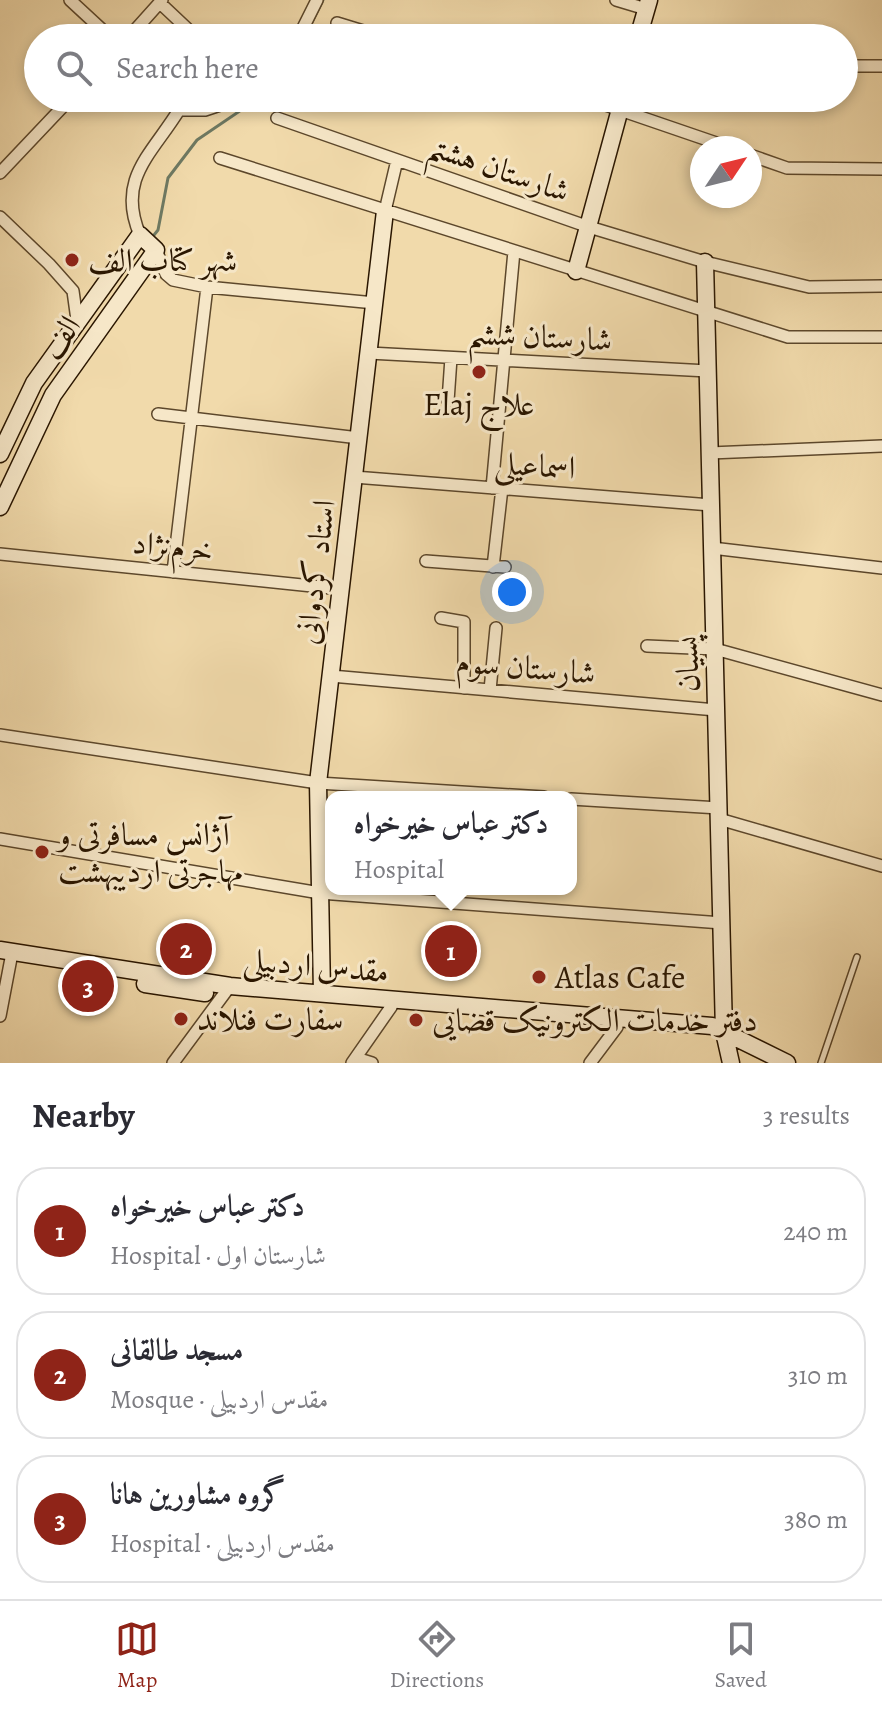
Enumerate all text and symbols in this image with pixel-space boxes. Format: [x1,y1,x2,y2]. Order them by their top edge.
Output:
search box [24,24,858,112]
icon: search [52,46,96,90]
text: Search here [116,48,259,88]
street label: شارستان هشتم [419,123,576,222]
north arrow [690,136,762,208]
place label: شهر کتاب الف [88,238,237,282]
marker: شهر کتاب الف [63,251,81,269]
street label: الف [29,306,91,368]
street label: شارستان ششم [466,310,613,372]
marker: Elaj علاج [470,363,488,381]
place label: Elaj علاج [423,382,535,432]
street label: اسماعیلی [493,440,577,492]
street label: استاد کردوانی [284,497,346,647]
street label: خرم‌نژاد [130,520,216,578]
your location [492,572,532,612]
street label: پسیان [664,634,709,692]
street label: شارستان سوم [454,639,598,701]
popup [325,791,577,895]
text: دکتر عباس خیرخواه [354,803,548,843]
place label: آژانس مسافرتی و مهاجرتی اردیبهشت [55,812,243,893]
marker: آژانس مسافرتی و مهاجرتی اردیبهشت [33,843,51,861]
text: Hospital [354,852,444,887]
pin: 2 [160,919,212,979]
pin: 1 [425,921,477,981]
street label: مقدس اردبیلی [241,937,391,995]
place label: Atlas Cafe [554,955,685,999]
pin: 3 [62,956,114,1016]
marker: Atlas Cafe [530,968,548,986]
place label: سفارت فنلاند [197,997,344,1041]
place label: دفتر خدمات الکترونیک قضایی [432,998,758,1042]
marker: سفارت فنلاند [172,1010,190,1028]
marker: دفتر خدمات الکترونیک قضایی [407,1011,425,1029]
text: Nearby [32,1092,135,1139]
text: 3 results [763,1098,850,1133]
text: دکتر عباس خیرخواه [110,1186,305,1226]
text: 1 [55,1214,65,1249]
text: 240 m [783,1214,848,1249]
text: Hospital · شارستان اول [110,1238,326,1273]
text: مسجد طالقانی [110,1330,243,1370]
text: 2 [54,1358,66,1393]
text: 310 m [788,1358,848,1393]
text: Mosque · مقدس اردبیلی [110,1382,328,1417]
text: گروه مشاورین هانا [110,1474,285,1514]
text: 3 [54,1502,66,1537]
text: 380 m [784,1502,848,1537]
text: Hospital · مقدس اردبیلی [110,1526,335,1561]
tab: Map [115,1617,159,1695]
tab: Directions [390,1617,484,1695]
tab: Saved [715,1617,767,1695]

